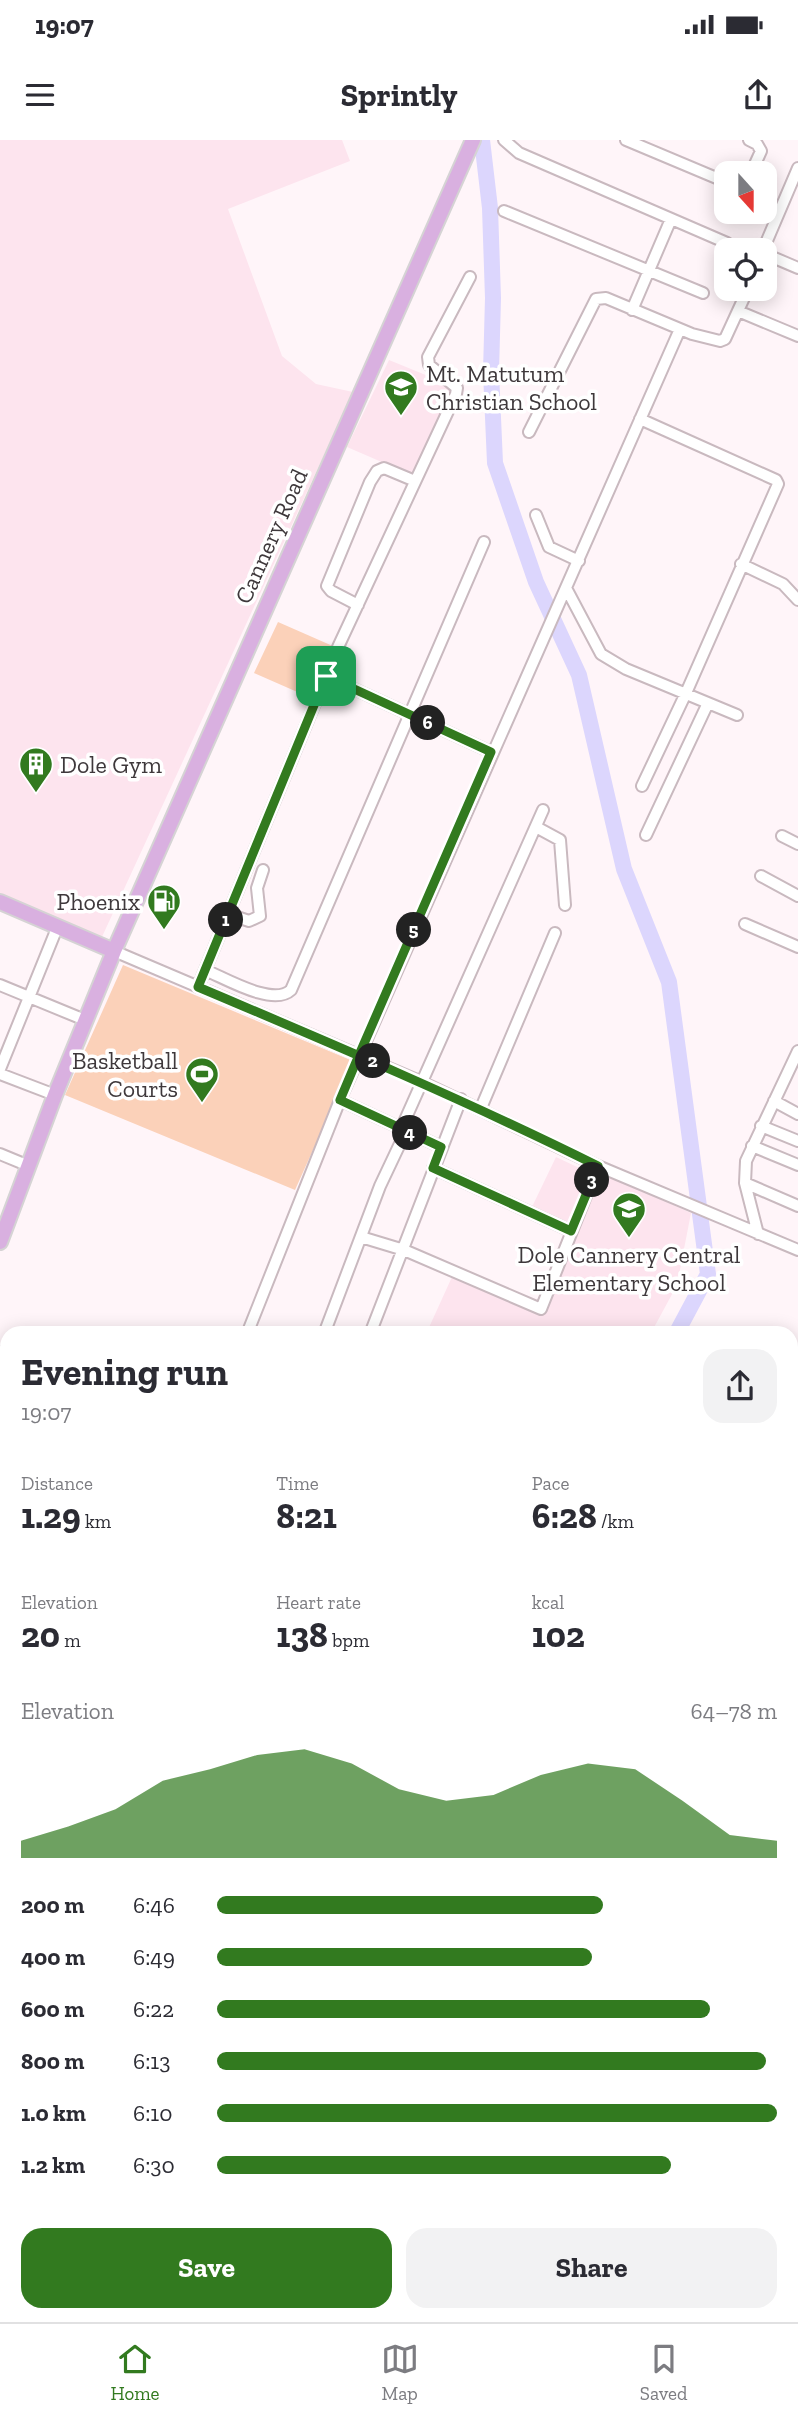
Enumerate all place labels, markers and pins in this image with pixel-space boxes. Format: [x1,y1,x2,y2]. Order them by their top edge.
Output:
place label: Mt. Matutum Christian School [426,359,597,416]
school or university icon: Mt. Matutum Christian School [382,368,420,417]
pin [296,646,356,706]
pin: 6 [410,706,446,740]
building icon: Dole Gym [17,745,55,794]
place label: Dole Gym [60,750,162,779]
fuel station icon: Phoenix [145,882,183,931]
place label: Phoenix [56,887,140,916]
pin: 1 [208,902,244,938]
pin: 5 [396,912,432,948]
pin: 2 [356,1044,390,1079]
place label: Basketball Courts [72,1046,178,1103]
sports icon: Basketball Courts [183,1055,221,1104]
pin: 4 [392,1116,428,1150]
pin: 3 [574,1163,610,1198]
school or university icon: Dole Cannery Central Elementary School [610,1190,648,1239]
place label: Dole Cannery Central Elementary School [518,1240,740,1297]

